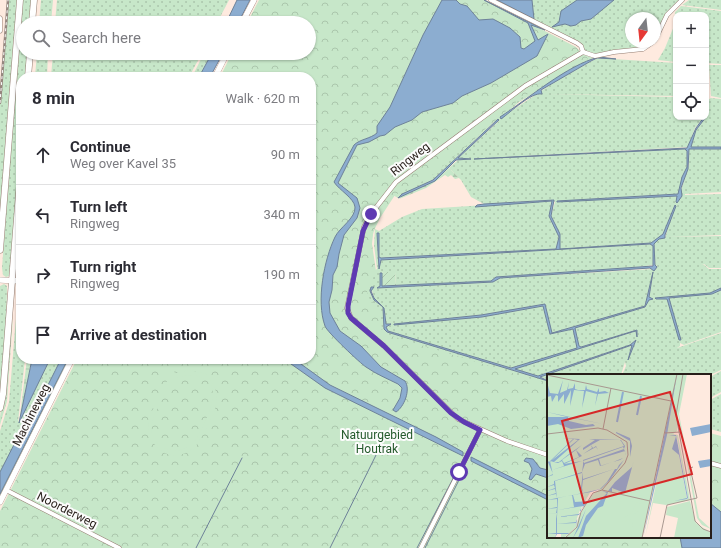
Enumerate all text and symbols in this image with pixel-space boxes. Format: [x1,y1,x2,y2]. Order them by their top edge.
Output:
north arrow [625,12,661,48]
map controls [673,12,709,120]
button: + [673,12,709,48]
search box [16,16,316,60]
icon: search [30,27,52,49]
text: Search here [62,29,141,47]
button: − [673,48,709,84]
button: locate [673,84,709,120]
text: 8 min [32,88,75,108]
text: Walk · 620 m [225,91,300,106]
text: Continue [70,138,131,156]
street label: Ringweg [388,139,432,179]
icon: ahead [32,144,54,166]
text: 90 m [271,147,300,162]
text: Weg over Kavel 35 [70,156,176,171]
text: Turn left [70,198,127,216]
icon: left [32,204,54,226]
route end [362,205,380,223]
text: 340 m [263,207,300,222]
text: Ringweg [70,216,120,231]
text: Turn right [70,258,136,276]
icon: right [32,264,54,286]
text: 190 m [263,267,300,282]
text: Ringweg [70,276,120,291]
icon: arrive [32,324,54,346]
text: Arrive at destination [70,326,207,344]
inset map [547,374,711,538]
street label: Machineweg [9,382,53,448]
park label: Natuurgebied Houtrak [341,428,413,456]
route start [450,463,468,481]
street label: Noorderweg [35,489,99,531]

